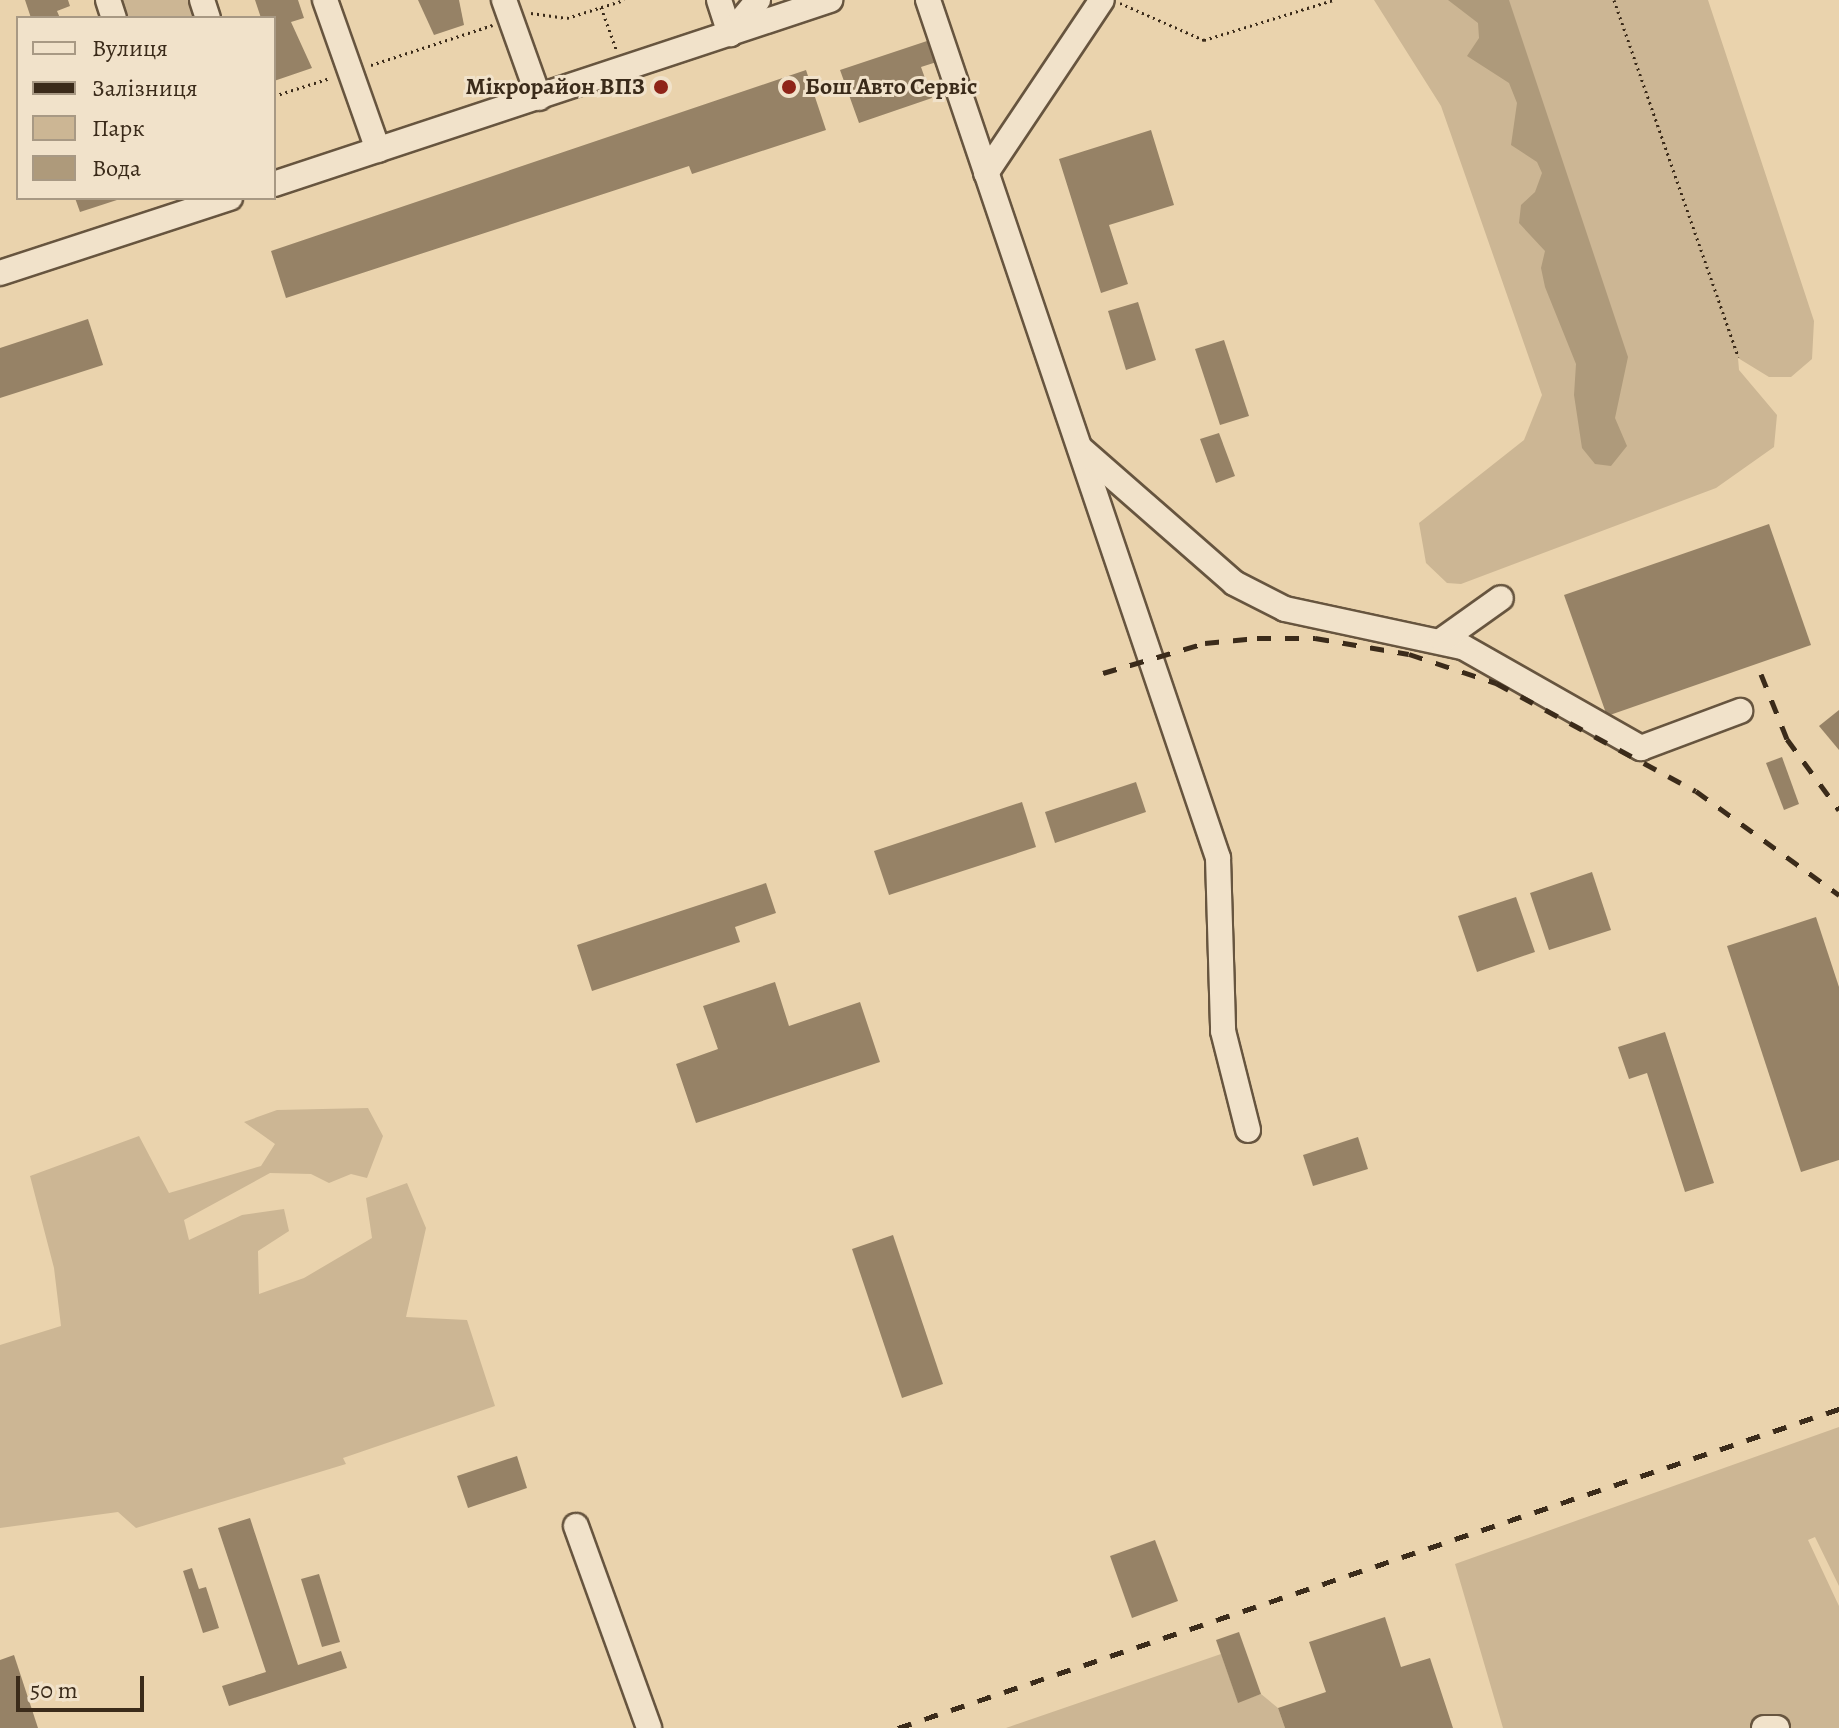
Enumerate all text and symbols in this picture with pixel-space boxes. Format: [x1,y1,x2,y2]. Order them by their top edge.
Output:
legend [16,16,276,200]
text: Вулиця [92,32,168,64]
text: Залізниця [92,72,198,104]
place label: Мікрорайон ВПЗ [466,73,645,101]
place label: Бош Авто Сервіс [805,73,977,101]
marker: Мікрорайон ВПЗ [652,78,670,96]
marker: Бош Авто Сервіс [780,78,798,96]
text: Парк [92,112,145,144]
text: Вода [92,152,141,184]
scale bar [20,1660,148,1710]
text: 50 m [30,1674,78,1706]

